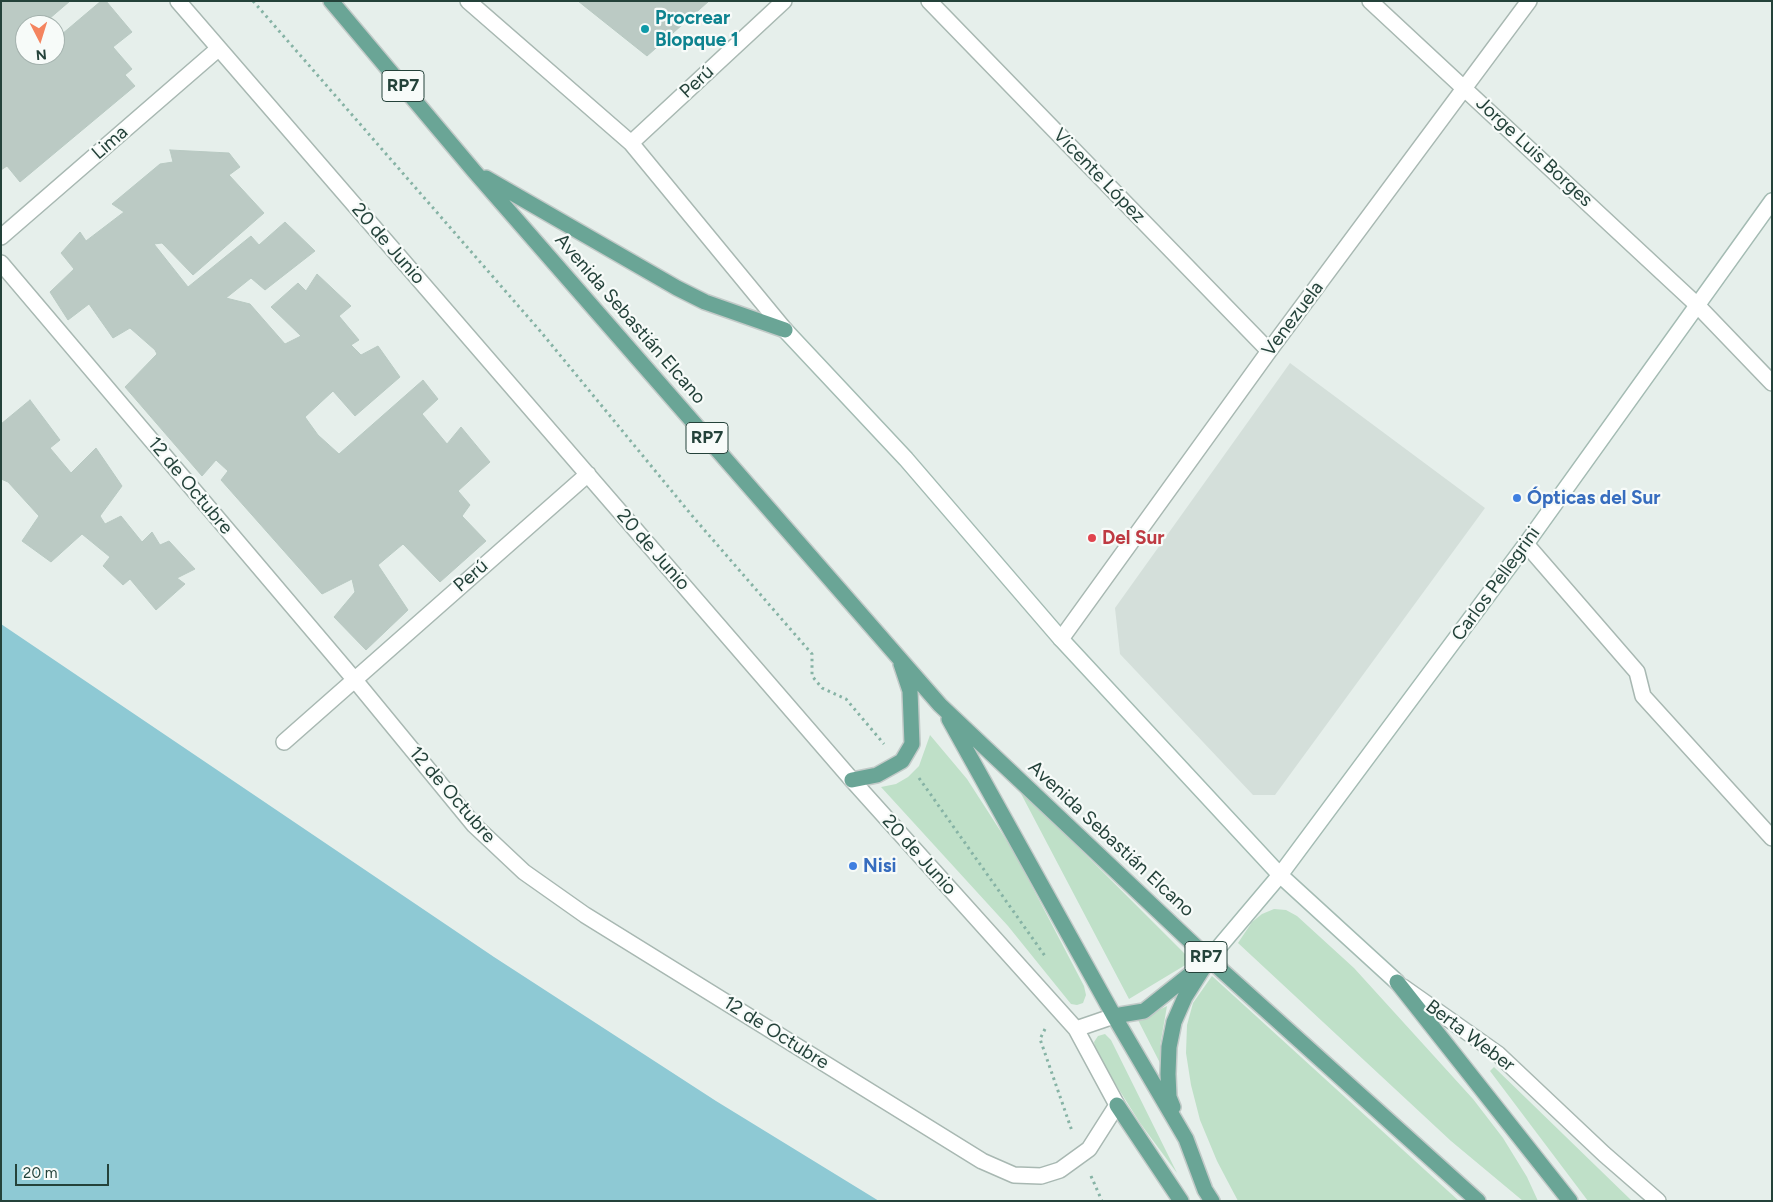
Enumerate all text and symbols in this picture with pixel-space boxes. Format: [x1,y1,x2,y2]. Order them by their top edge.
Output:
place label: Procrear Blopque 1 [655,7,739,51]
north arrow [15,15,65,65]
marker: Procrear Blopque 1 [639,23,651,35]
text: N [35,46,47,63]
street label: Perú [675,61,719,103]
road number: RP7 [382,70,424,102]
street label: Jorge Luis Borges [1471,92,1597,212]
street label: Lima [87,121,133,165]
street label: Vicente López [1048,124,1150,228]
street label: 20 de Junio [347,199,429,289]
street label: Avenida Sebastián Elcano [550,229,710,409]
street label: Venezuela [1257,277,1329,361]
road number: RP7 [686,422,728,453]
street label: 12 de Octubre [143,433,237,539]
place label: Ópticas del Sur [1527,487,1660,509]
marker: Ópticas del Sur [1511,492,1523,504]
street label: 20 de Junio [612,505,694,595]
street label: Carlos Pellegrini [1447,523,1545,645]
place label: Del Sur [1102,527,1165,549]
marker: Del Sur [1086,532,1098,544]
street label: Perú [449,555,493,597]
street label: 12 de Octubre [404,742,500,848]
street label: Avenida Sebastián Elcano [1023,756,1199,922]
street label: 20 de Junio [877,810,961,900]
place label: Nisi [863,855,896,877]
marker: Nisi [847,860,859,872]
road number: RP7 [1185,942,1227,972]
street label: 12 de Octubre [719,992,833,1074]
street label: Berta Weber [1421,995,1519,1077]
scale bar [18,1154,111,1186]
text: 20 m [23,1164,57,1182]

